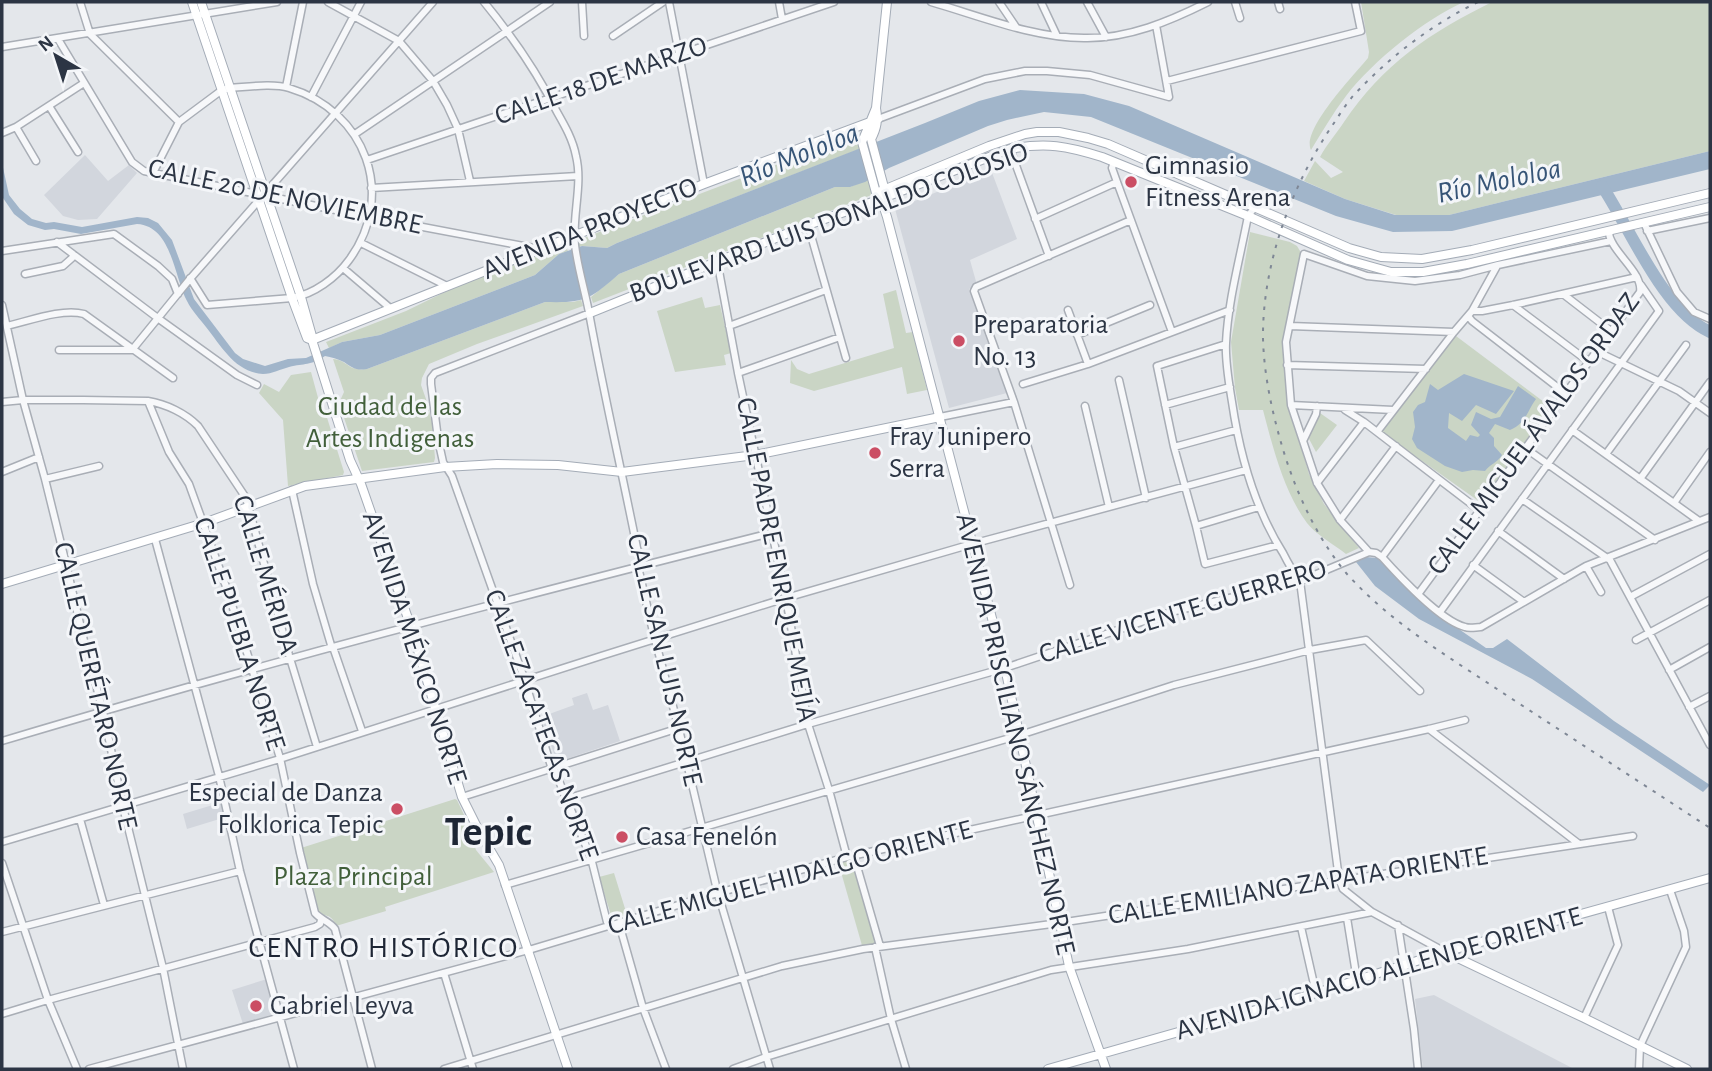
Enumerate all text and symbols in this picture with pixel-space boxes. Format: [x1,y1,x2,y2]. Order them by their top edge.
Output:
north arrow [21,21,91,91]
text: N [35,32,57,55]
street label: CALLE 18 DE MARZO [491,32,711,130]
water label: Río Mololoa [735,117,863,193]
street label: BOULEVARD LUIS DONALDO COLOSIO [626,138,1032,308]
place label: Gimnasio Fitness Arena [1145,152,1291,212]
water label: Río Mololoa [1434,153,1564,209]
street label: CALLE 20 DE NOVIEMBRE [145,154,425,240]
street label: AVENIDA PROYECTO [478,173,702,285]
marker: Gimnasio Fitness Arena [1123,174,1139,190]
street label: CALLE MIGUEL ÁVALOS ORDAZ [1420,286,1645,580]
place label: Preparatoria No. 13 [973,311,1109,371]
marker: Preparatoria No. 13 [951,333,967,349]
park label: Ciudad de las Artes Indigenas [306,393,474,453]
street label: CALLE PADRE ENRIQUE MEJÍA [731,395,824,725]
place label: Fray Junipero Serra [889,423,1032,483]
marker: Fray Junipero Serra [867,445,883,461]
street label: CALLE MÉRIDA [228,491,305,658]
street label: AVENIDA MÉXICO NORTE [357,508,474,788]
street label: AVENIDA PRISCILIANO SÁNCHEZ NORTE [951,510,1082,957]
street label: CALLE PUEBLA NORTE [188,514,290,754]
street label: CALLE SAN LUIS NORTE [621,531,707,789]
street label: CALLE QUERÉTARO NORTE [48,539,145,833]
street label: CALLE VICENTE GUERRERO [1036,555,1330,669]
street label: CALLE ZACATECAS NORTE [479,586,603,864]
place label: Especial de Danza Folklorica Tepic [188,779,383,839]
marker: Especial de Danza Folklorica Tepic [389,801,405,817]
district label: Tepic [444,811,532,853]
street label: CALLE MIGUEL HIDALGO ORIENTE [605,816,975,940]
place label: Casa Fenelón [636,823,778,851]
marker: Casa Fenelón [614,829,630,845]
street label: CALLE EMILIANO ZAPATA ORIENTE [1106,842,1490,930]
park label: Plaza Principal [273,863,433,891]
street label: AVENIDA IGNACIO ALLENDE ORIENTE [1173,902,1585,1046]
district label: CENTRO HISTÓRICO [249,931,519,963]
place label: Gabriel Leyva [270,992,414,1020]
marker: Gabriel Leyva [248,998,264,1014]

